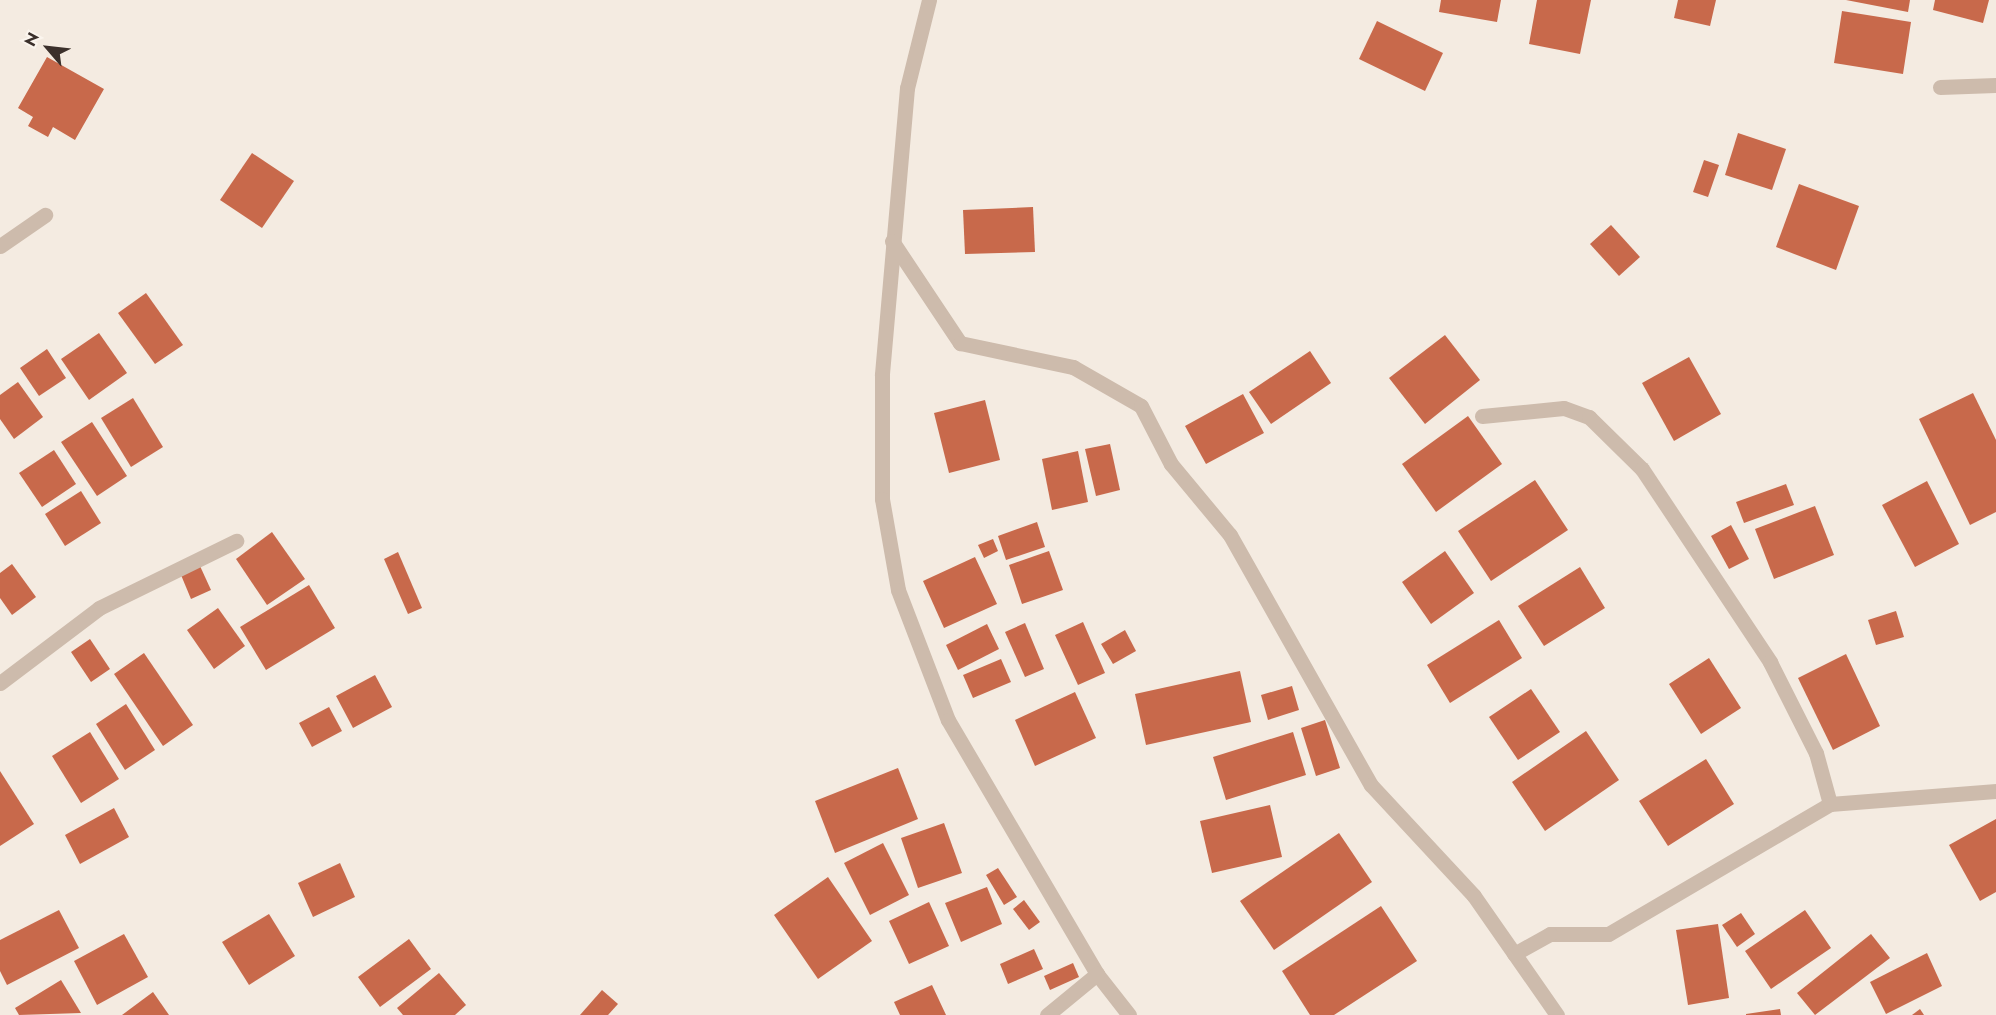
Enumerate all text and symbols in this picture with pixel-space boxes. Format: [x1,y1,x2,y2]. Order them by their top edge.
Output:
north arrow [18,18,78,78]
text: N [19,28,45,50]

